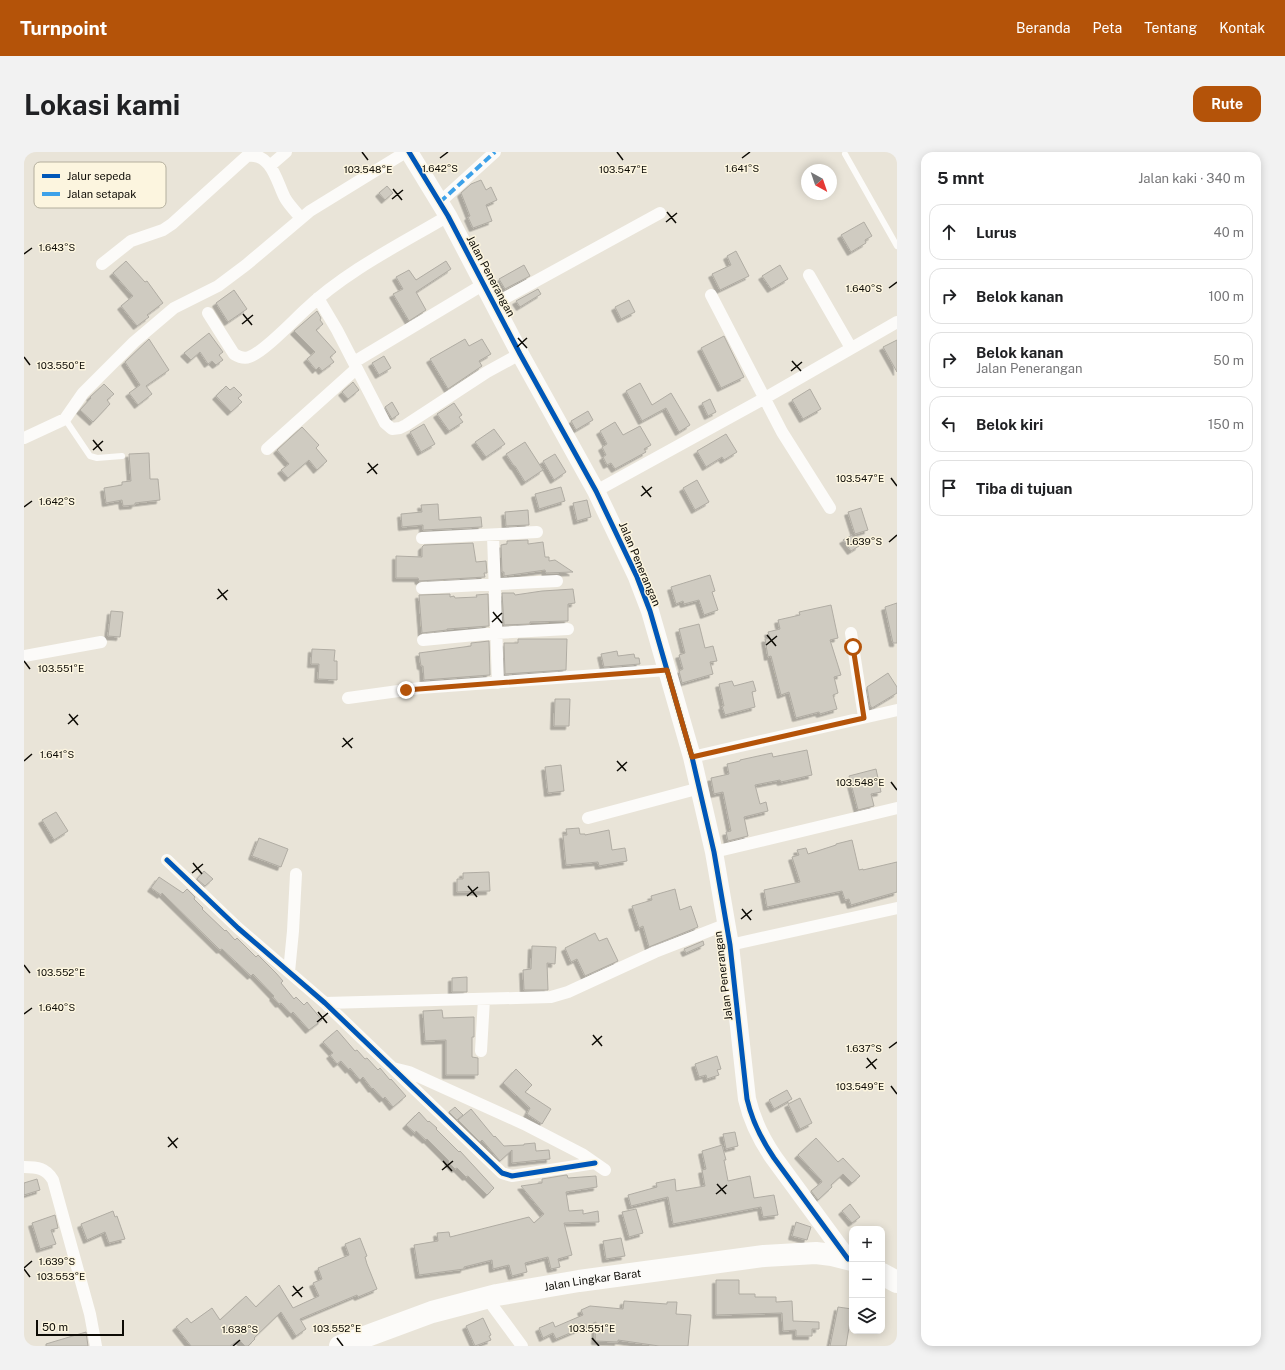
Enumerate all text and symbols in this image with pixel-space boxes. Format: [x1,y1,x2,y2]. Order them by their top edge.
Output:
text: Turnpoint [20,17,107,39]
text: Beranda [1016,20,1071,36]
text: Peta [1093,20,1122,36]
text: Tentang [1144,20,1197,36]
text: Kontak [1219,20,1265,36]
button: Rute [1193,86,1261,122]
text: Lokasi kami [24,88,180,121]
legend [34,162,166,208]
text: 1.642°S [422,162,458,174]
text: 1.641°S [725,162,759,174]
text: 103.548°E [344,163,392,175]
text: 103.547°E [599,163,647,175]
north arrow [801,164,837,200]
text: 5 mnt [937,168,984,188]
text: Jalur sepeda [67,170,131,182]
text: Jalan kaki · 340 m [1138,171,1245,186]
text: Jalan setapak [67,188,136,200]
icon: ahead [938,221,960,243]
text: Lurus [976,224,1017,241]
text: 40 m [1213,225,1244,240]
street label: Jalan Penerangan [465,233,517,319]
text: 1.643°S [39,241,76,253]
text: 1.640°S [846,282,882,294]
icon: right [938,285,960,307]
text: Belok kanan [976,288,1063,305]
text: 100 m [1208,289,1244,304]
text: Belok kanan [976,344,1063,361]
icon: right [938,349,960,371]
text: 50 m [1213,353,1244,368]
text: 103.550°E [37,359,85,371]
text: Jalan Penerangan [976,361,1082,376]
icon: left [938,413,960,435]
text: Belok kiri [976,416,1043,433]
text: 150 m [1208,417,1244,432]
text: 103.547°E [836,472,884,484]
icon: arrive [938,477,960,499]
text: Tiba di tujuan [976,480,1072,497]
text: 1.642°S [39,495,75,507]
street label: Jalan Penerangan [617,520,663,608]
text: 1.639°S [846,535,882,547]
route start [844,638,862,656]
text: 103.551°E [38,662,84,674]
route end [397,681,415,699]
text: 1.641°S [40,748,74,760]
text: 103.548°E [836,776,884,788]
street label: Jalan Penerangan [712,931,734,1021]
text: 103.552°E [37,966,85,978]
text: 1.640°S [39,1001,75,1013]
text: 1.637°S [846,1042,882,1054]
text: 103.549°E [836,1080,884,1092]
map controls [849,1226,885,1334]
button: + [849,1226,885,1262]
text: 1.639°S [39,1255,75,1267]
button: − [849,1262,885,1298]
street label: Jalan Lingkar Barat [543,1267,642,1293]
text: 103.553°E [37,1270,85,1282]
button: layers [849,1298,885,1334]
scale bar [36,1318,124,1337]
text: 50 m [42,1321,68,1333]
text: 103.552°E [313,1322,361,1334]
text: 103.551°E [569,1322,615,1334]
text: 1.638°S [222,1323,259,1335]

